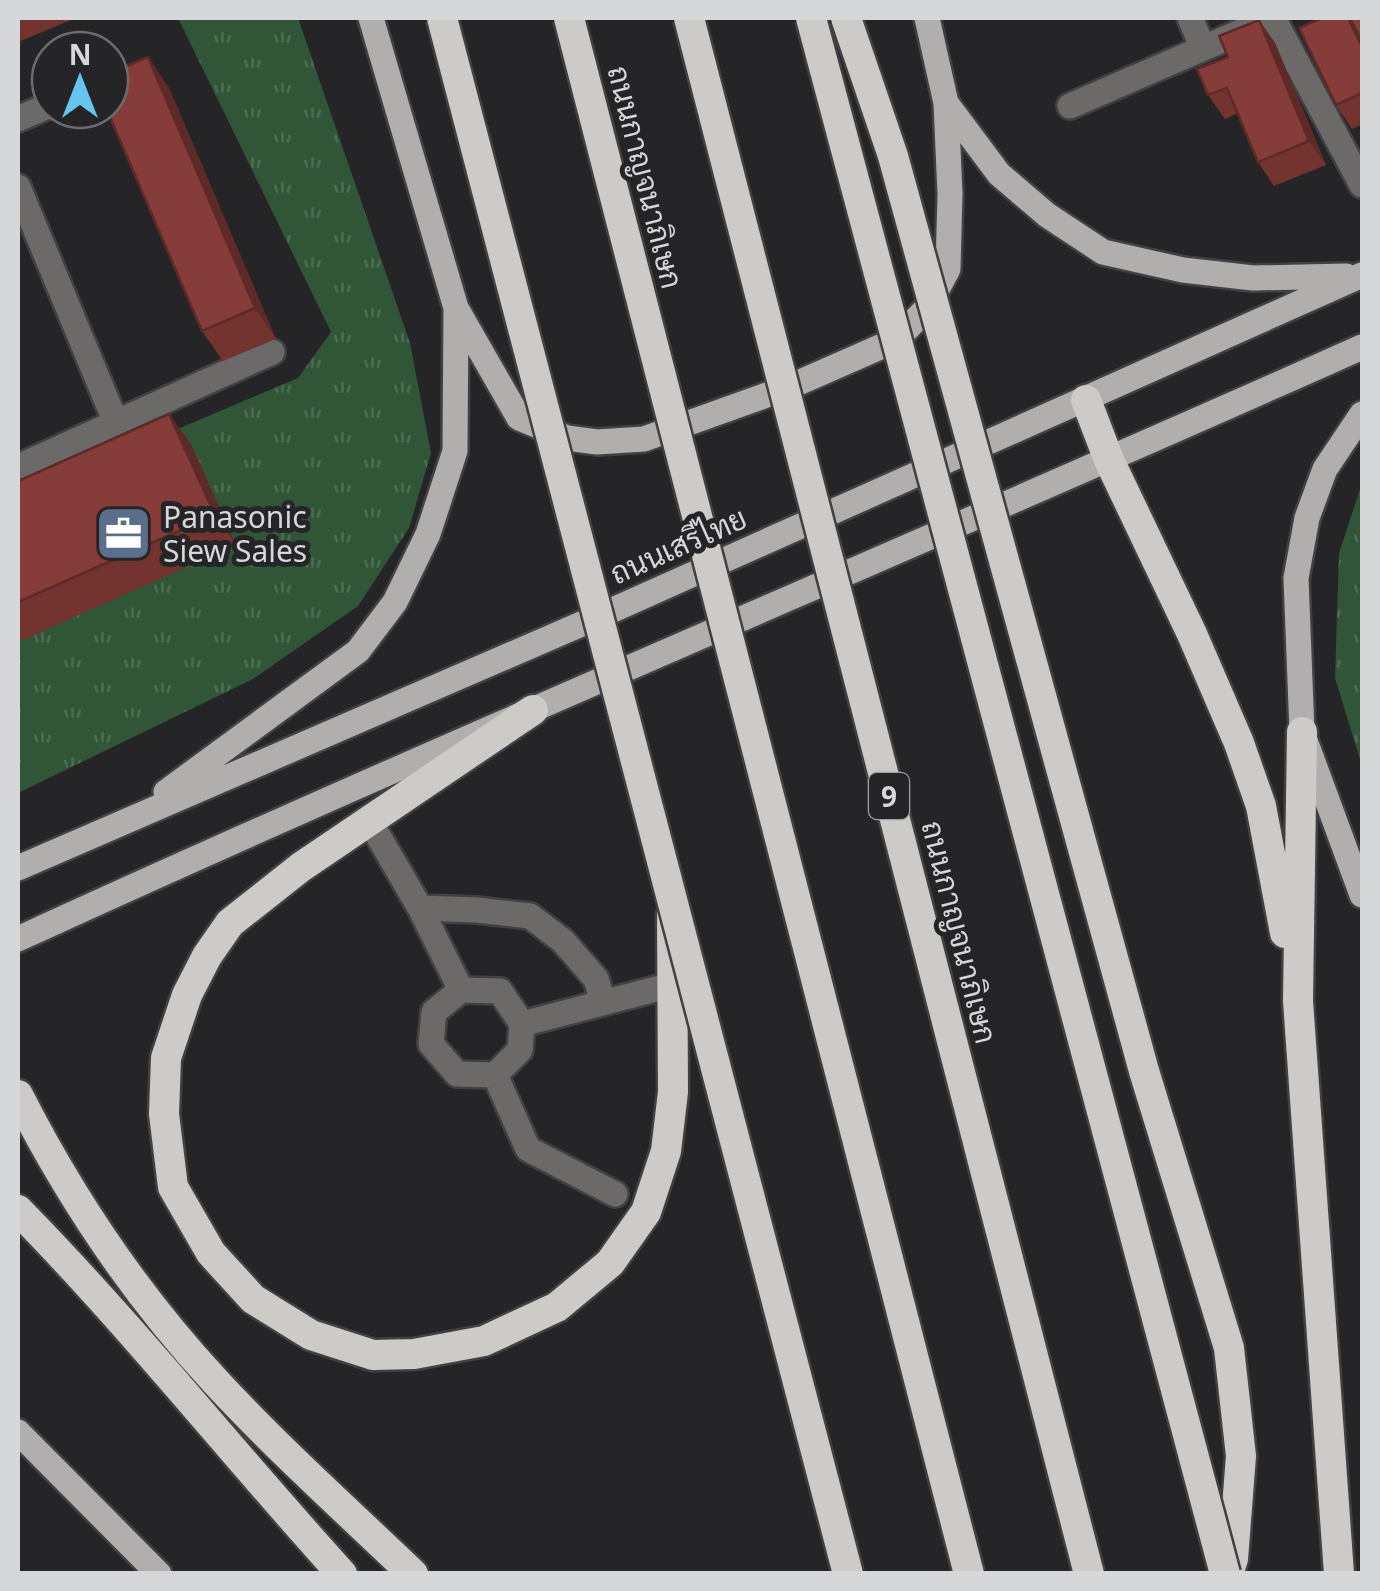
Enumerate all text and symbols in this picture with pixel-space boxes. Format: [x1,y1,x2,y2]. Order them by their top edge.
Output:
north arrow [30,30,130,130]
text: N [69,35,91,73]
street label: ถนนกาญจนาภิเษก [599,61,693,293]
place label: Panasonic Siew Sales [163,496,307,571]
street label: ถนนเสรีไทย [603,497,753,593]
office icon: Panasonic Siew Sales [94,503,154,563]
road number: 9 [869,773,909,819]
street label: ถนนกาญจนาภิเษก [913,816,1007,1048]

